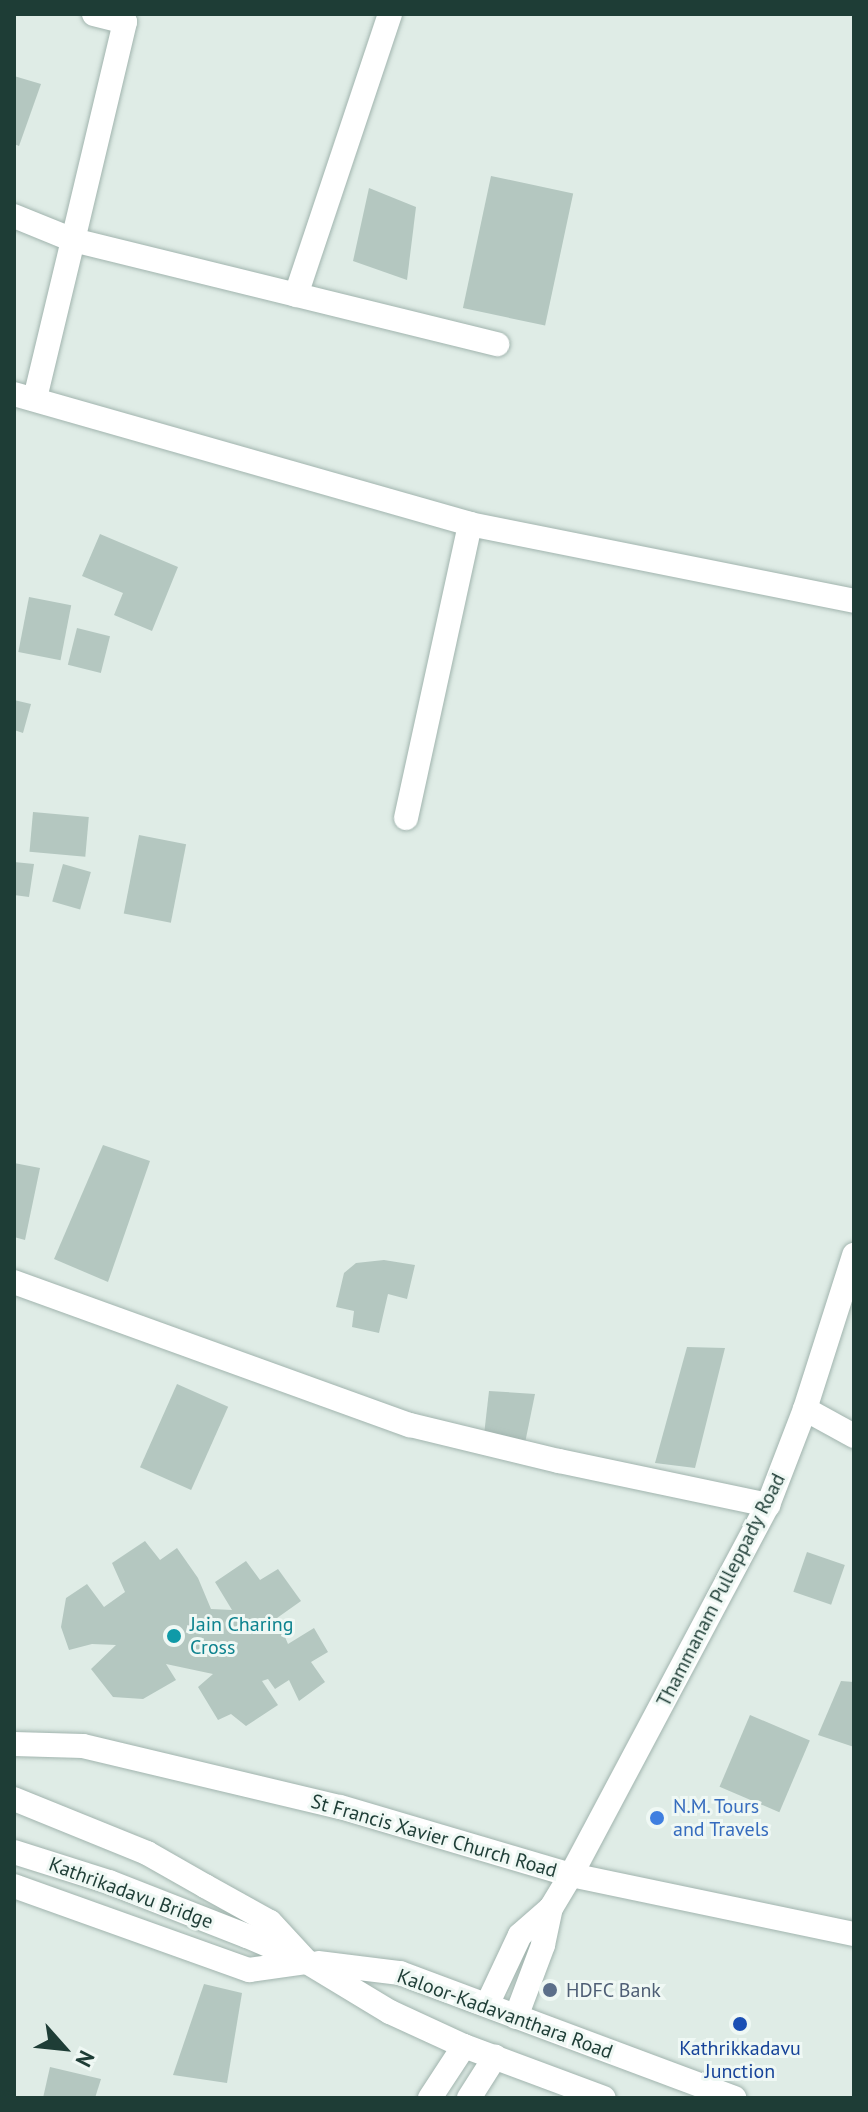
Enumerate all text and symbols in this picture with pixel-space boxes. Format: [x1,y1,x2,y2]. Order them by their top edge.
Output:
street label: Thammanam Pulleppady Road [651,1469,791,1711]
place label: Jain Charing Cross [190,1612,293,1659]
marker: Jain Charing Cross [165,1627,183,1645]
street label: St Francis Xavier Church Road [308,1789,560,1883]
place label: N.M. Tours and Travels [673,1794,770,1841]
marker: N.M. Tours and Travels [648,1809,666,1827]
street label: Kathrikadavu Bridge [46,1852,216,1934]
street label: Kaloor-Kadavanthara Road [394,1964,616,2064]
place label: HDFC Bank [566,1978,662,2002]
marker: HDFC Bank [541,1981,559,1999]
north arrow [24,2008,104,2088]
marker: Kathrikkadavu Junction [731,2015,749,2033]
place label: Kathrikkadavu Junction [679,2036,801,2083]
text: N [70,2046,101,2072]

